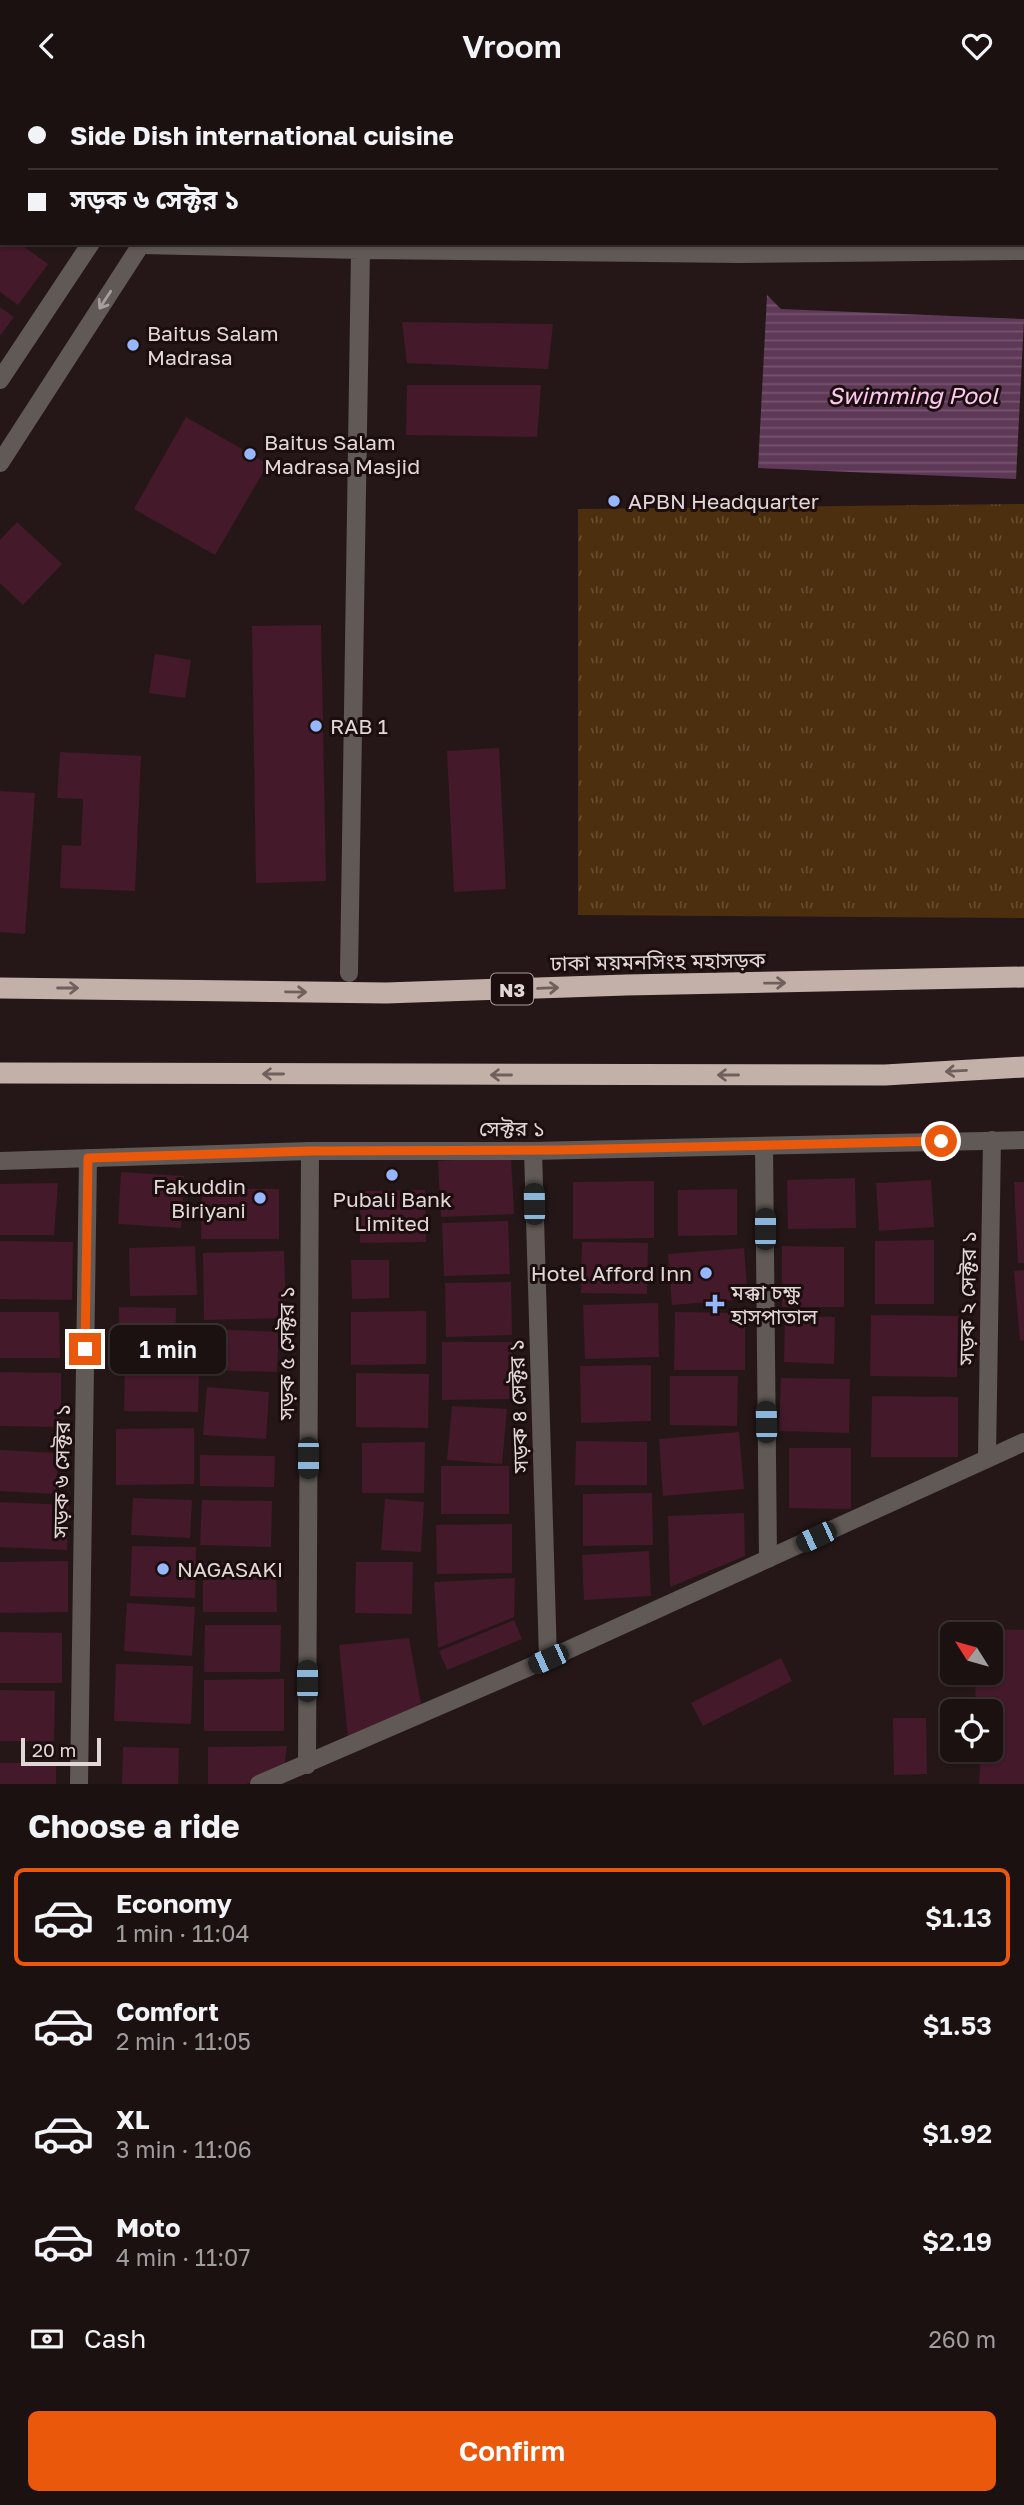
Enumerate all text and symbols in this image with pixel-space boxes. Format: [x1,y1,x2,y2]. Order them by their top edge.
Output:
icon: back [28,27,66,65]
text: Vroom [462,27,562,65]
icon: heart [958,27,996,65]
text: Side Dish international cuisine [70,120,454,151]
text: সড়ক ৬ সেক্টর ১ [70,184,240,215]
one-way arrow [98,290,112,310]
place label: Baitus Salam Madrasa [147,320,279,370]
marker: Baitus Salam Madrasa [125,337,141,353]
water label: Swimming Pool [828,381,1000,409]
place label: Baitus Salam Madrasa Masjid [264,429,420,479]
marker: Baitus Salam Madrasa Masjid [242,446,258,462]
place label: APBN Headquarter [628,488,819,514]
marker: APBN Headquarter [606,493,622,509]
place label: RAB 1 [330,713,388,739]
marker: RAB 1 [308,718,324,734]
street label: ঢাকা ময়মনসিংহ মহাসড়ক [549,946,767,976]
road number: N3 [491,973,533,1005]
one-way arrow [763,976,786,990]
one-way arrow [56,981,79,995]
one-way arrow [536,981,559,994]
one-way arrow [284,985,307,998]
one-way arrow [945,1065,968,1078]
one-way arrow [262,1067,285,1081]
one-way arrow [490,1068,513,1082]
one-way arrow [717,1068,740,1082]
street label: সেক্টর ১ [479,1115,545,1141]
route start [925,1125,957,1157]
marker: Pubali Bank Limited [384,1167,400,1183]
place label: Fakuddin Biriyani [153,1173,246,1223]
car [524,1183,545,1225]
place label: Pubali Bank Limited [332,1186,452,1236]
marker: Fakuddin Biriyani [252,1190,268,1206]
car [755,1208,776,1250]
street label: সড়ক ২ সেক্টর ১ [953,1231,981,1366]
place label: Hotel Afford Inn [531,1260,692,1286]
marker: Hotel Afford Inn [698,1265,714,1281]
place label: মক্কা চক্ষু হাসপাতাল [730,1279,818,1329]
street label: সড়ক ৫ সেক্টর ১ [273,1286,299,1421]
marker: মক্কা চক্ষু হাসপাতাল [705,1294,725,1314]
callout: 1 min [110,1325,225,1373]
route end [69,1333,101,1365]
text: 1 min [139,1335,197,1363]
street label: সড়ক ৪ সেক্টর ১ [503,1339,533,1474]
car [756,1401,777,1443]
street label: সড়ক ৬ সেক্টর ১ [47,1404,75,1539]
car [298,1437,319,1479]
car [793,1519,840,1555]
place label: NAGASAKI [177,1556,283,1582]
marker: NAGASAKI [155,1561,171,1577]
north arrow [940,1622,1003,1685]
map controls [940,1622,1003,1762]
car [525,1641,572,1677]
car [297,1660,318,1702]
button: locate [940,1699,1003,1762]
scale bar [21,1735,102,1767]
text: 20 m [32,1738,76,1761]
text: Choose a ride [28,1807,240,1845]
icon: car [32,1886,95,1949]
text: Economy [116,1888,232,1919]
text: $1.13 [925,1902,992,1933]
text: 1 min · 11:04 [116,1919,249,1947]
icon: car [32,1994,95,2057]
text: Comfort [116,1996,219,2027]
text: $1.53 [922,2010,992,2041]
text: 2 min · 11:05 [116,2027,251,2055]
icon: car [32,2102,95,2165]
text: XL [116,2104,150,2135]
text: $1.92 [922,2118,992,2149]
text: 3 min · 11:06 [116,2135,252,2163]
icon: car [32,2210,95,2273]
text: Moto [116,2212,181,2243]
text: $2.19 [922,2226,992,2257]
text: 4 min · 11:07 [116,2243,251,2271]
icon: cash [28,2320,66,2358]
text: Cash [84,2323,146,2354]
text: 260 m [928,2325,996,2353]
button: Confirm [28,2411,996,2491]

